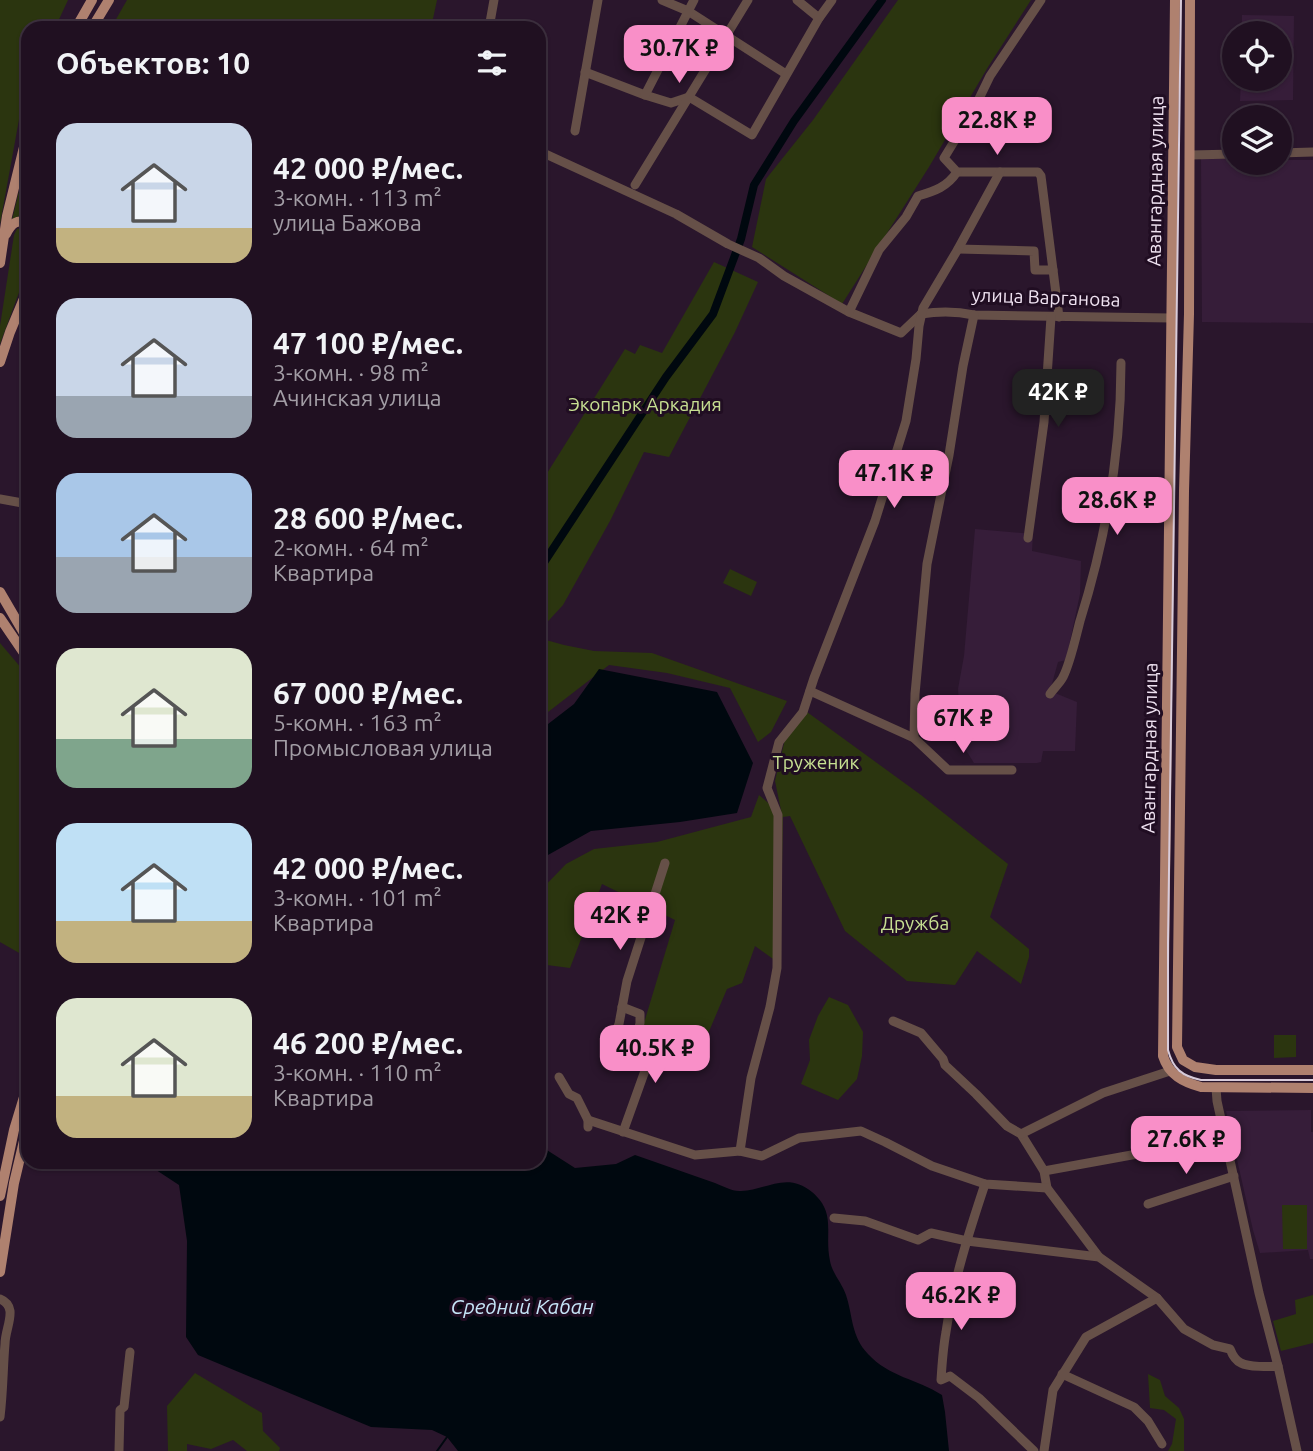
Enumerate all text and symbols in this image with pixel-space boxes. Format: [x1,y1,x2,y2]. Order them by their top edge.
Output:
map controls [1222,21,1292,175]
button: locate [1222,21,1292,91]
pin: 30.7K ₽ [614,25,744,85]
text: 30.7K ₽ [640,35,718,60]
icon: filters [473,44,511,82]
text: Объектов: 10 [56,46,250,80]
street label: Авангардная улица [1143,95,1167,267]
pin: 22.8K ₽ [932,97,1062,157]
button: layers [1222,105,1292,175]
text: 22.8K ₽ [958,107,1036,132]
icon: home [112,151,196,235]
text: 42 000 ₽/мес. [273,151,463,185]
text: 3-комн. · 113 m² [273,185,442,210]
text: улица Бажова [273,210,422,235]
street label: улица Варганова [971,283,1121,311]
icon: home [112,326,196,410]
text: 47 100 ₽/мес. [273,326,463,360]
text: 3-комн. · 98 m² [273,360,429,385]
pin: 42K ₽ [1009,370,1107,429]
text: 42K ₽ [1028,379,1088,404]
text: Ачинская улица [273,385,442,410]
park label: Экопарк Аркадия [568,393,722,415]
pin: 47.1K ₽ [829,450,959,510]
text: 47.1K ₽ [855,460,933,485]
pin: 28.6K ₽ [1052,477,1182,537]
text: 28.6K ₽ [1078,487,1156,512]
icon: home [112,501,196,585]
text: 28 600 ₽/мес. [273,501,463,535]
text: 2-комн. · 64 m² [273,535,429,560]
text: Квартира [273,560,374,585]
street label: Авангардная улица [1137,662,1161,834]
icon: home [112,676,196,760]
text: 67 000 ₽/мес. [273,676,463,710]
pin: 67K ₽ [914,696,1012,755]
text: 67K ₽ [933,705,993,730]
text: 5-комн. · 163 m² [273,710,442,735]
text: Промысловая улица [273,735,493,760]
park label: Труженик [773,751,860,773]
icon: home [112,851,196,935]
text: 42 000 ₽/мес. [273,851,463,885]
text: 3-комн. · 101 m² [273,885,442,910]
pin: 42K ₽ [571,892,669,952]
text: 42K ₽ [590,902,650,927]
text: Квартира [273,910,374,935]
park label: Дружба [881,912,949,934]
icon: home [112,1026,196,1110]
text: 46 200 ₽/мес. [273,1026,463,1060]
pin: 40.5K ₽ [590,1026,720,1085]
text: 40.5K ₽ [616,1035,694,1060]
text: 3-комн. · 110 m² [273,1060,442,1085]
text: Квартира [273,1085,374,1110]
pin: 27.6K ₽ [1121,1116,1251,1176]
text: 27.6K ₽ [1147,1126,1225,1151]
pin: 46.2K ₽ [896,1272,1026,1332]
text: 46.2K ₽ [922,1282,1000,1307]
water label: Средний Кабан [450,1294,594,1318]

